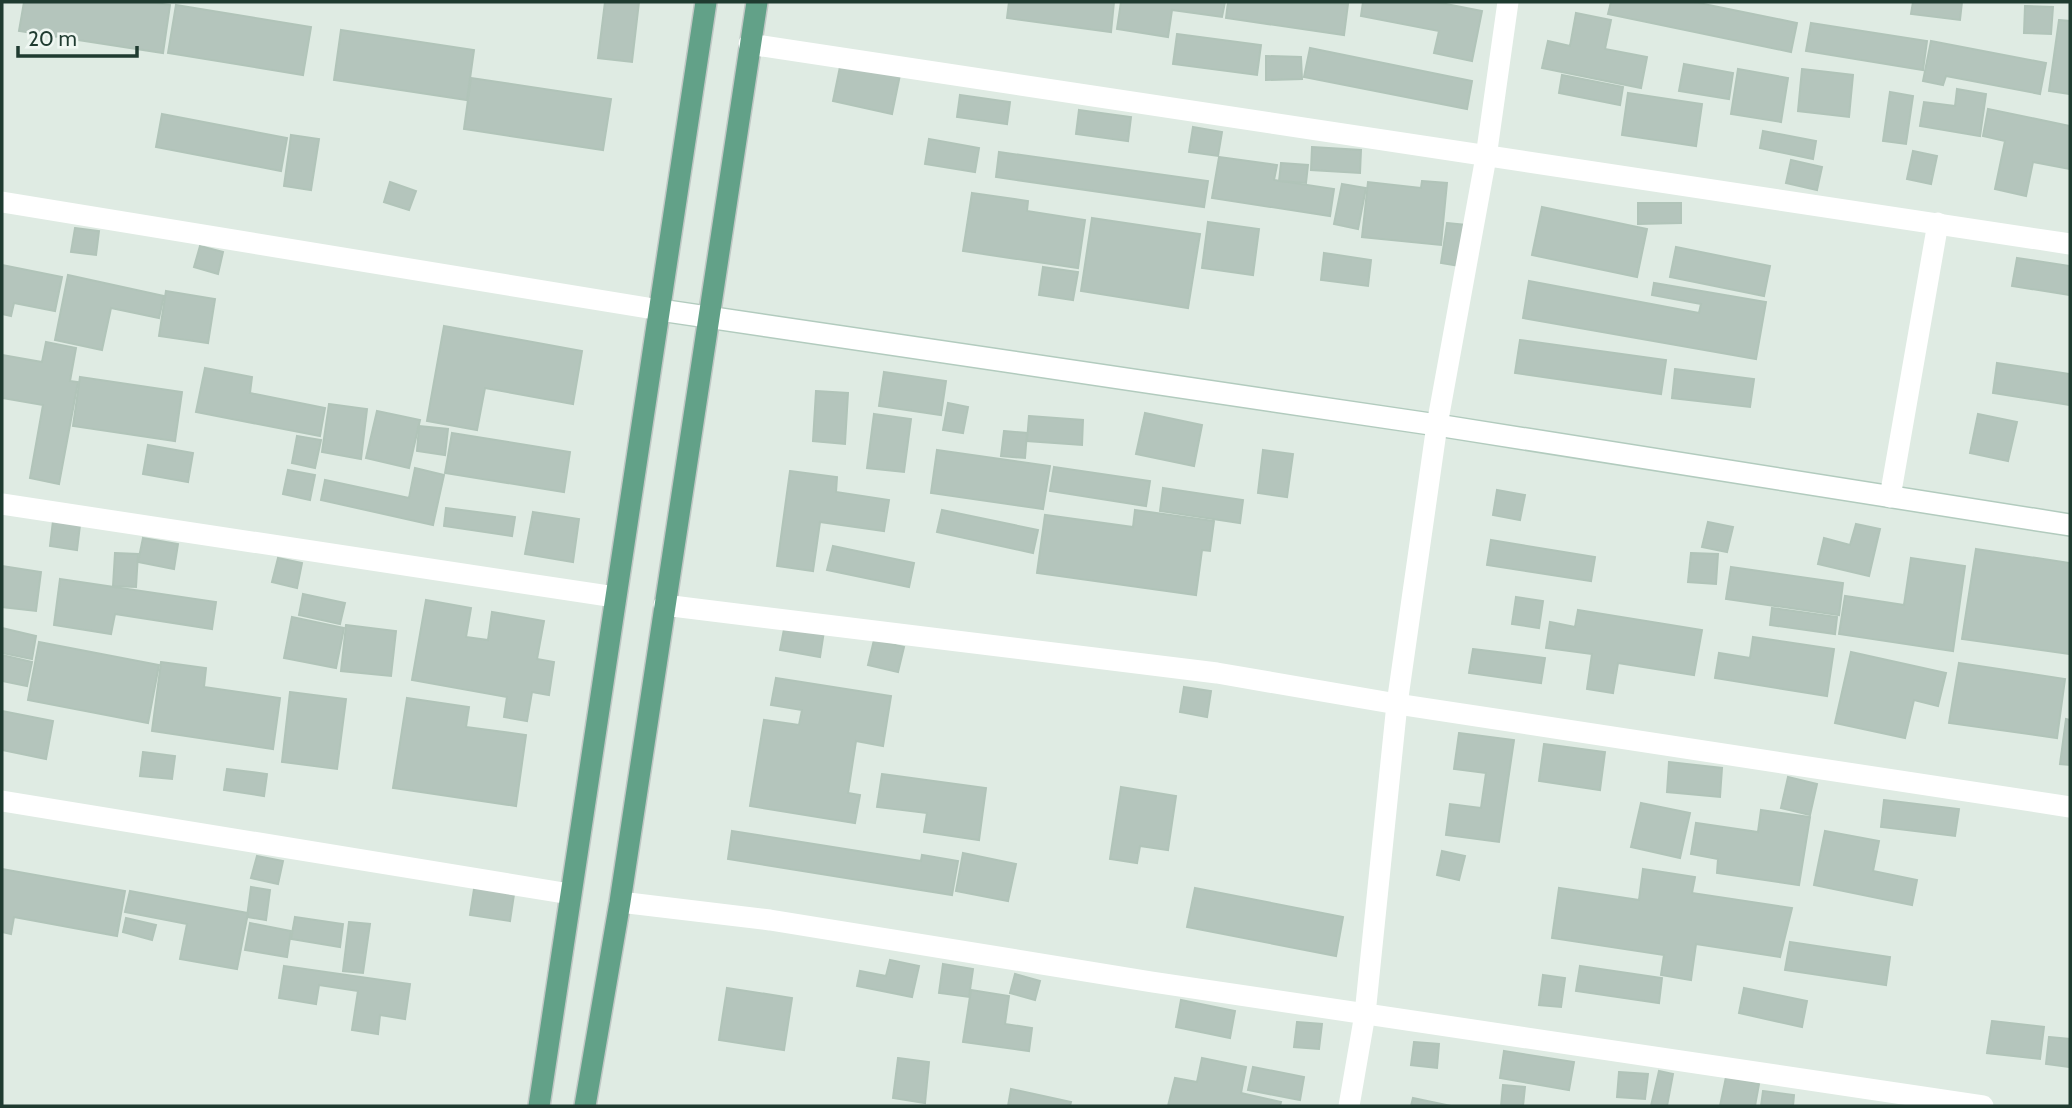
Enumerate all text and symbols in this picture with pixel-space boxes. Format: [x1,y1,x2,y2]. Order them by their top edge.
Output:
scale bar [18,14,136,58]
text: 20 m [28,26,77,51]

